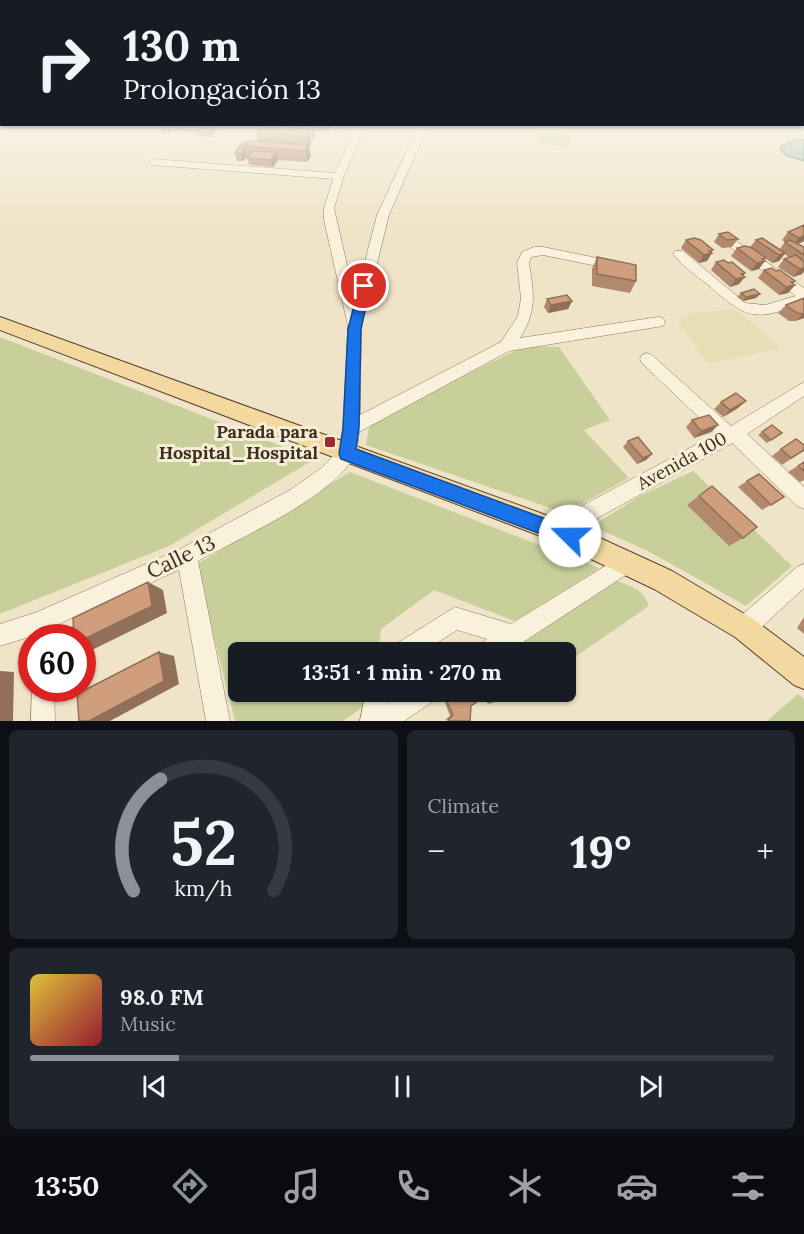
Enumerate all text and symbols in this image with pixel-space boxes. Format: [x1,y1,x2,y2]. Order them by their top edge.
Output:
text: 130 m [123,19,240,73]
icon: right [24,24,102,102]
text: Prolongación 13 [123,72,321,106]
pin [338,260,389,311]
icon: arrive [347,269,380,302]
place label: Parada para Hospital_Hospital [159,420,319,464]
street label: Avenida 100 [632,426,731,495]
marker: Parada para Hospital_Hospital [323,435,337,449]
position arrow [538,504,602,568]
street label: Calle 13 [142,528,220,585]
speed limit sign: 60 [18,624,96,702]
text: 13:51 · 1 min · 270 m [303,658,501,686]
text: Climate [428,793,499,818]
text: 52 [170,802,237,882]
text: 19° [570,823,631,880]
text: − [428,830,445,872]
text: + [756,830,774,872]
text: km/h [174,875,232,903]
text: 98.0 FM [120,983,204,1011]
text: Music [120,1011,176,1036]
icon: previous [138,1070,171,1103]
icon: pause [386,1070,419,1103]
icon: next [634,1070,667,1103]
icon: directions [169,1165,211,1207]
icon: music [281,1165,323,1207]
icon: phone [392,1165,434,1207]
icon: climate [504,1165,546,1207]
icon: car [616,1165,658,1207]
icon: filters [727,1165,769,1207]
text: 13:50 [35,1169,99,1203]

